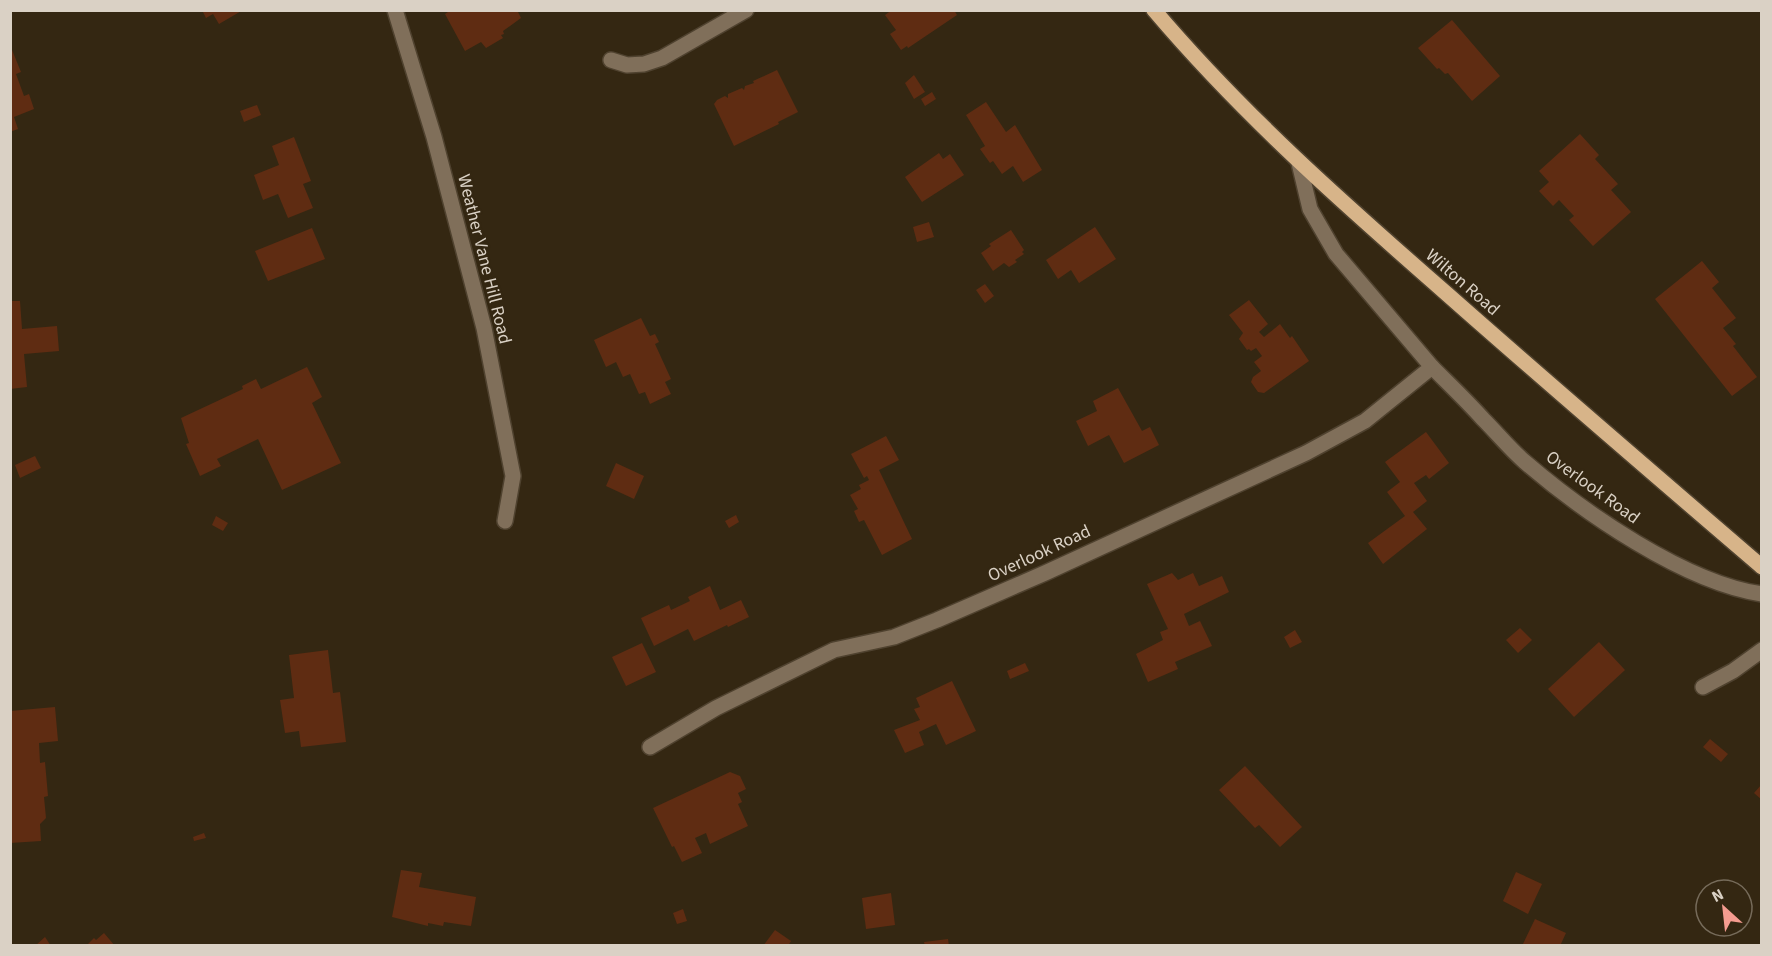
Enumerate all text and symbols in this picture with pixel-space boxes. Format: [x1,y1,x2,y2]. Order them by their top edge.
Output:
street label: Weather Vane Hill Road [451,172,518,347]
street label: Wilton Road [1420,243,1505,322]
street label: Overlook Road [1541,445,1645,530]
street label: Overlook Road [984,519,1095,588]
north arrow [1694,878,1754,938]
text: N [1708,883,1727,908]

